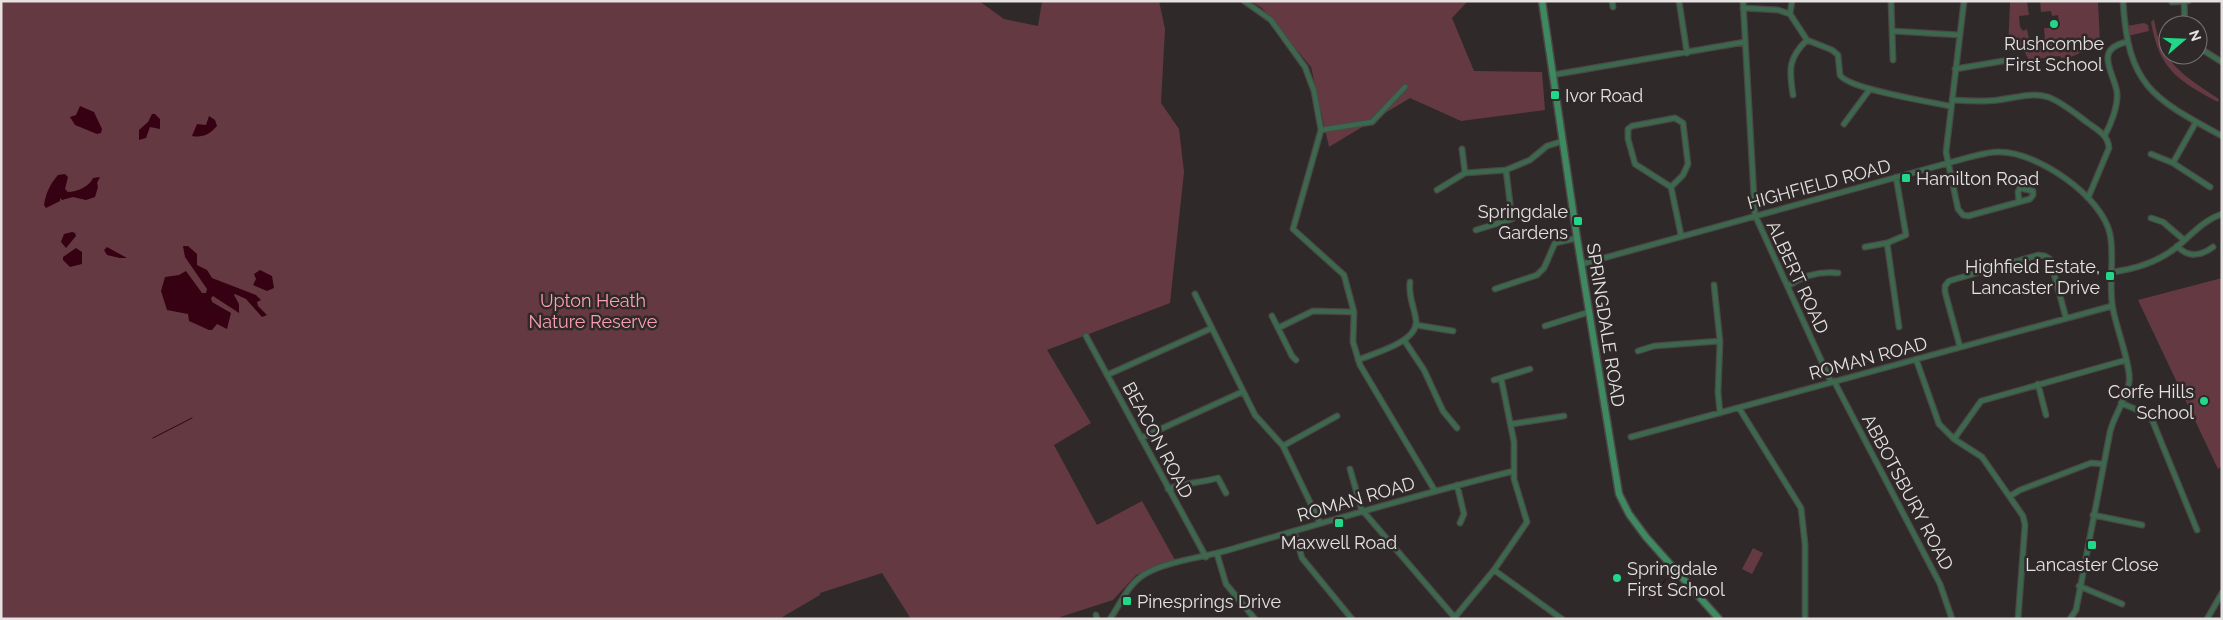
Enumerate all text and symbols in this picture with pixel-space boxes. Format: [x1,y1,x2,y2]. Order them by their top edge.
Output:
north arrow [2158,15,2208,65]
marker: Rushcombe First School [2048,18,2060,30]
text: N [2186,28,2205,43]
place label: Rushcombe First School [2004,33,2105,75]
place label: Ivor Road [1565,85,1643,106]
marker: Ivor Road [1549,89,1561,101]
street label: HIGHFIELD ROAD [1745,155,1893,213]
place label: Hamilton Road [1916,168,2039,189]
marker: Hamilton Road [1900,172,1912,184]
place label: Springdale Gardens [1478,201,1568,243]
marker: Springdale Gardens [1572,215,1584,227]
street label: ALBERT ROAD [1763,217,1833,337]
street label: SPRINGDALE ROAD [1583,242,1629,409]
place label: Highfield Estate, Lancaster Drive [1965,256,2100,298]
marker: Highfield Estate, Lancaster Drive [2104,270,2116,282]
park label: Upton Heath Nature Reserve [529,290,658,332]
street label: ROMAN ROAD [1807,332,1930,384]
street label: BEACON ROAD [1119,378,1198,502]
place label: Corfe Hills School [2108,381,2194,423]
marker: Corfe Hills School [2198,395,2210,407]
street label: ABBOTSBURY ROAD [1858,411,1958,574]
street label: ROMAN ROAD [1295,472,1417,526]
marker: Maxwell Road [1333,517,1345,529]
place label: Maxwell Road [1281,532,1397,553]
marker: Lancaster Close [2086,539,2098,551]
place label: Lancaster Close [2025,554,2159,575]
place label: Springdale First School [1627,558,1725,600]
marker: Springdale First School [1611,572,1623,584]
place label: Pinesprings Drive [1137,591,1282,612]
marker: Pinesprings Drive [1121,595,1133,607]

